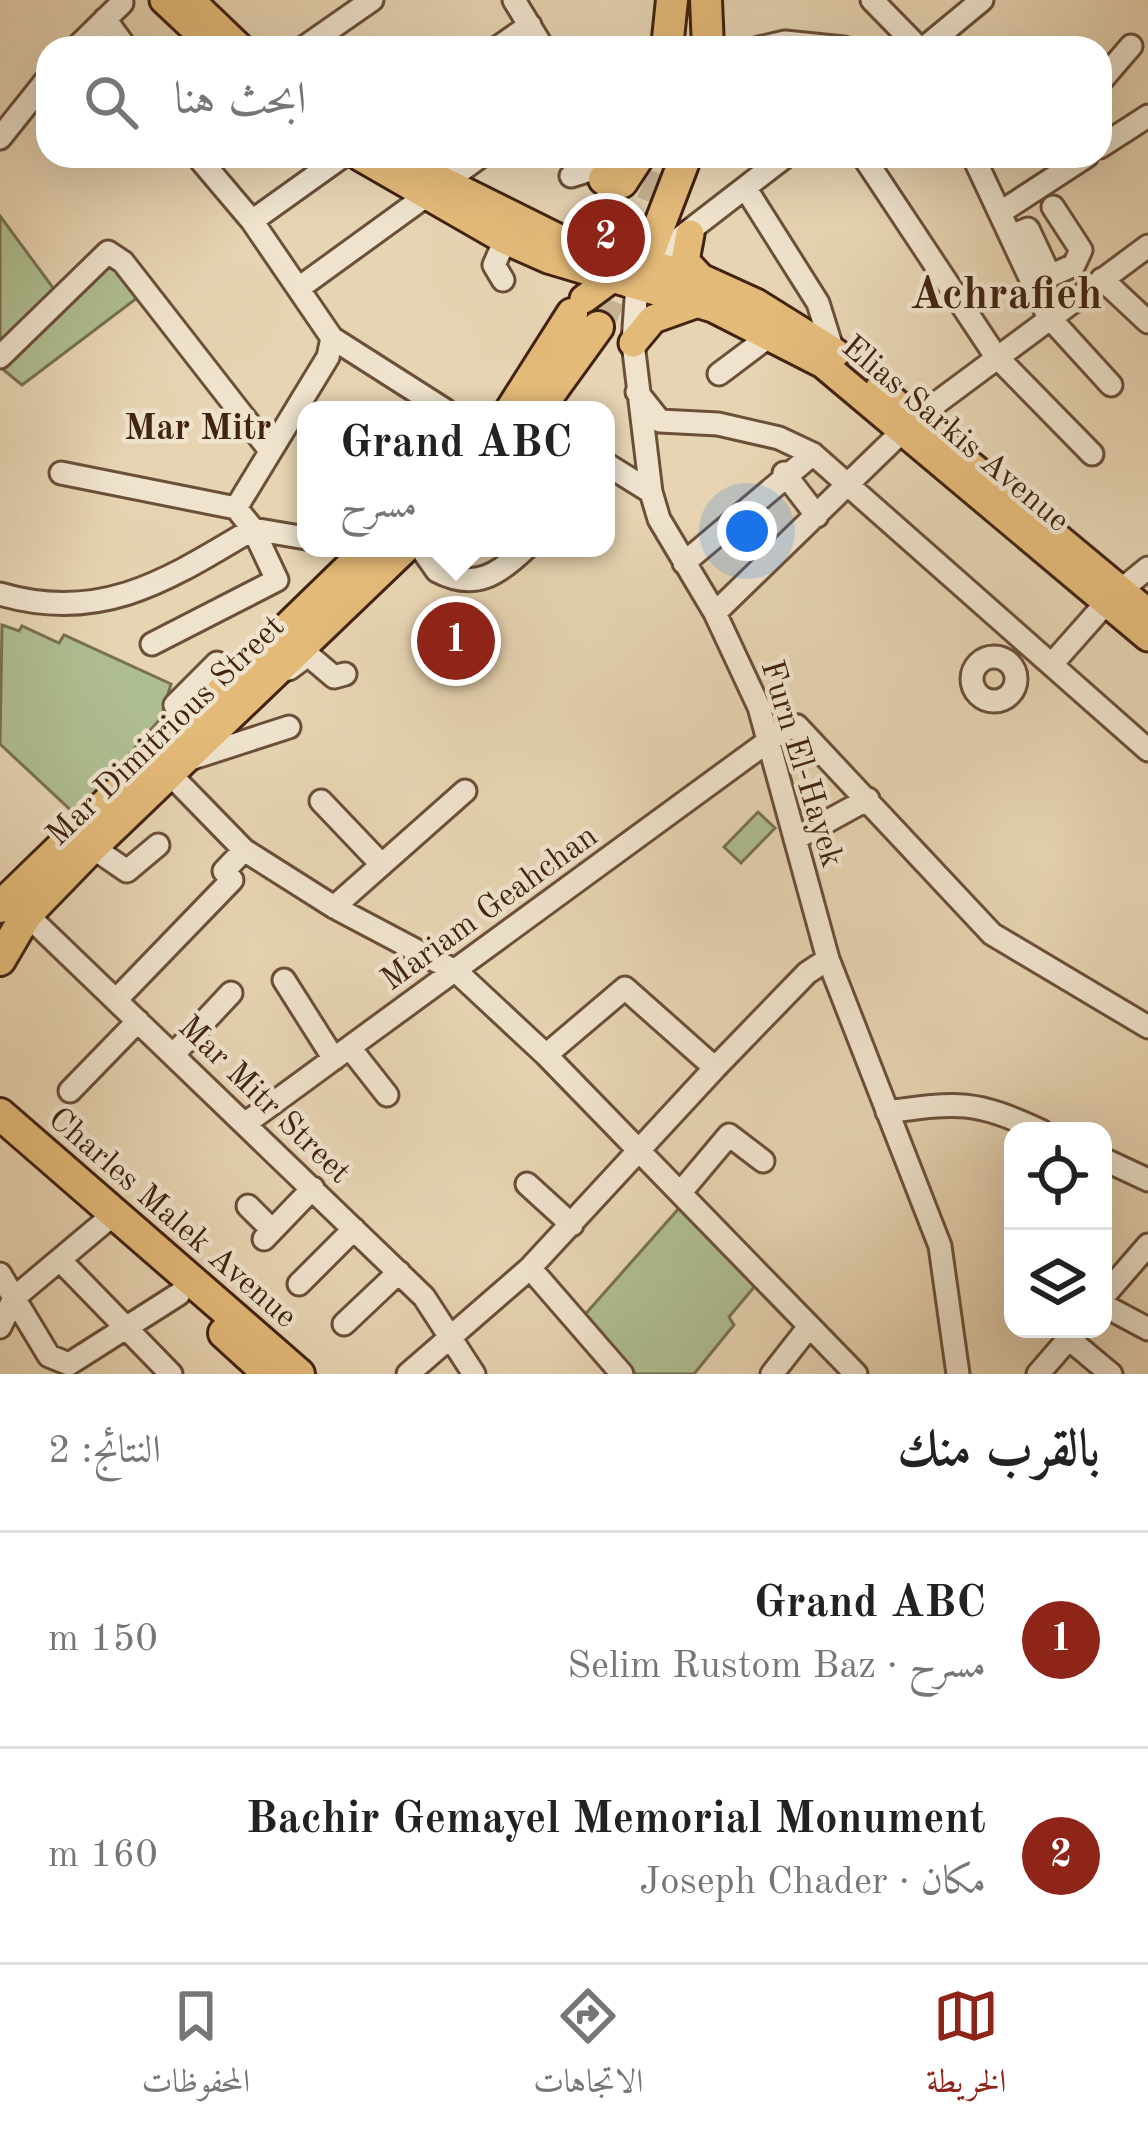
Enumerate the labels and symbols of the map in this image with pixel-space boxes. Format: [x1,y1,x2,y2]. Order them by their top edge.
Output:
pin: 2 [567,193,645,283]
district label: Achrafieh [910,274,1102,319]
street label: Elias Sarkis Avenue [835,330,1075,539]
district label: Mar Mitr [124,412,272,448]
your location [717,501,777,561]
pin: 1 [417,596,495,686]
street label: Mar Dimitrious Street [41,610,291,853]
street label: Furn El-Hayek [754,657,848,871]
street label: Mariam Geahchan [376,820,604,998]
street label: Mar Mitr Street [171,1010,356,1191]
street label: Charles Malek Avenue [41,1102,302,1335]

